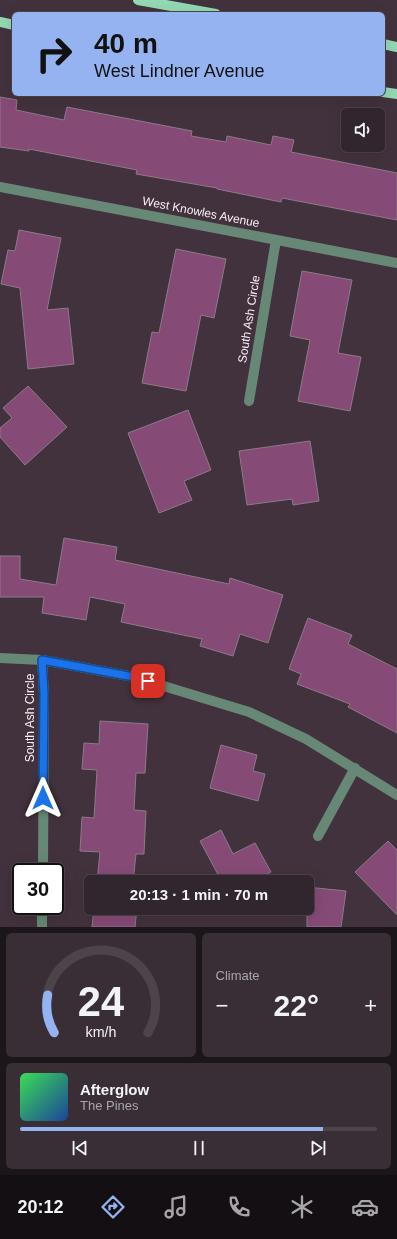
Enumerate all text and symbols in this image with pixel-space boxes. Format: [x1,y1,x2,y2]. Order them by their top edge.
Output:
icon: right [28,28,80,80]
text: 40 m [94,28,158,59]
text: West Lindner Avenue [94,61,264,81]
map controls [341,108,385,152]
button: sound [341,108,385,152]
street label: West Knowles Avenue [141,194,261,230]
street label: South Ash Circle [235,274,263,364]
pin [131,664,165,698]
icon: arrive [137,670,159,692]
street label: South Ash Circle [23,673,37,762]
position arrow [22,777,64,819]
speed limit sign: 30 [12,863,64,915]
text: 20:13 · 1 min · 70 m [130,886,268,903]
text: Climate [216,968,260,983]
text: 24 [78,978,124,1025]
text: 22° [274,989,319,1022]
text: − [216,993,228,1018]
text: + [364,993,377,1018]
text: km/h [85,1024,116,1040]
text: Afterglow [80,1081,149,1098]
text: The Pines [80,1098,139,1113]
icon: previous [69,1137,91,1159]
icon: pause [188,1137,210,1159]
icon: next [307,1137,329,1159]
icon: directions [99,1193,127,1221]
icon: music [162,1193,190,1221]
icon: phone [225,1193,253,1221]
icon: climate [288,1193,316,1221]
icon: car [351,1193,379,1221]
text: 20:12 [18,1197,64,1217]

